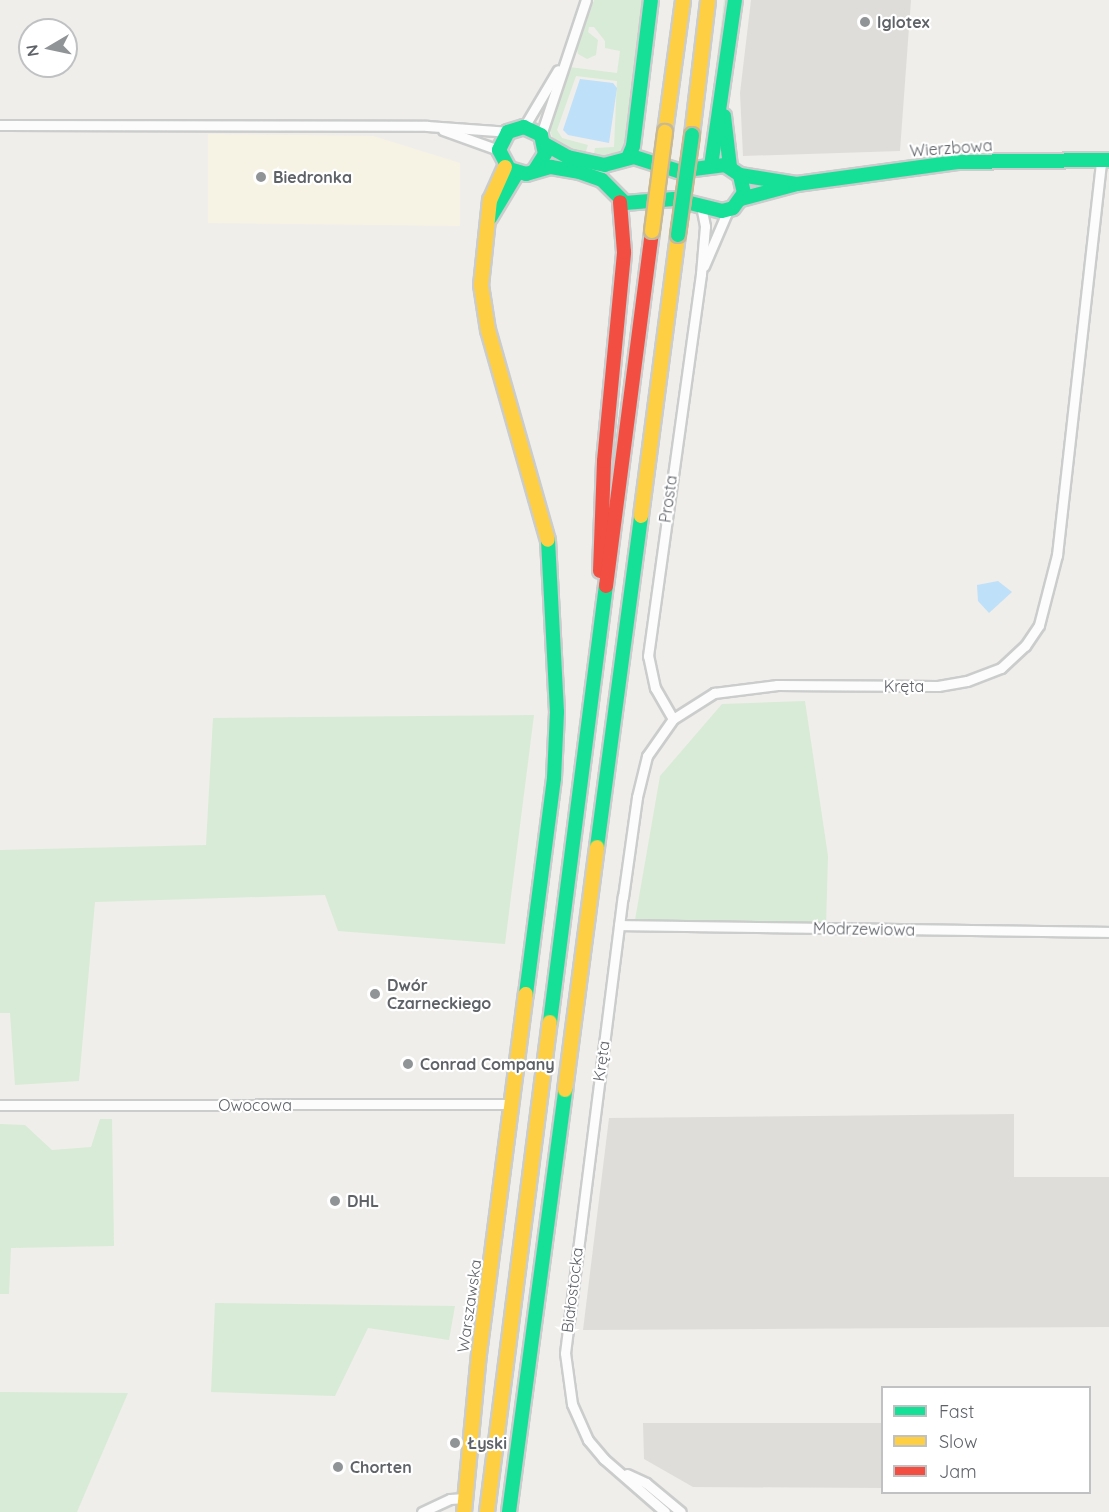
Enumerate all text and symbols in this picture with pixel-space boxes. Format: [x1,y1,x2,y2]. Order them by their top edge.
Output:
place label: Iglotex [877,12,929,32]
marker: Iglotex [858,15,872,29]
north arrow [18,18,78,78]
text: N [21,43,43,58]
street label: Wierzbowa [909,136,993,160]
place label: Biedronka [273,167,352,187]
marker: Biedronka [254,170,268,184]
street label: Prosta [655,474,681,524]
street label: Kręta [884,676,924,696]
street label: Modrzewiowa [813,919,915,939]
place label: Dwór Czarneckiego [387,975,491,1013]
marker: Dwór Czarneckiego [368,987,382,1001]
street label: Kręta [589,1040,613,1082]
place label: Conrad Company [420,1054,555,1074]
marker: Conrad Company [401,1057,415,1071]
street label: Owocowa [218,1095,292,1115]
place label: DHL [347,1191,379,1211]
marker: DHL [328,1194,342,1208]
street label: Białostocka [557,1246,587,1334]
street label: Warszawska [453,1258,485,1354]
legend [881,1386,1091,1494]
text: Fast [939,1400,974,1423]
text: Slow [939,1430,977,1453]
place label: Łyski [467,1433,507,1453]
marker: Łyski [448,1436,462,1450]
place label: Chorten [350,1457,412,1477]
marker: Chorten [331,1460,345,1474]
text: Jam [939,1460,977,1483]

